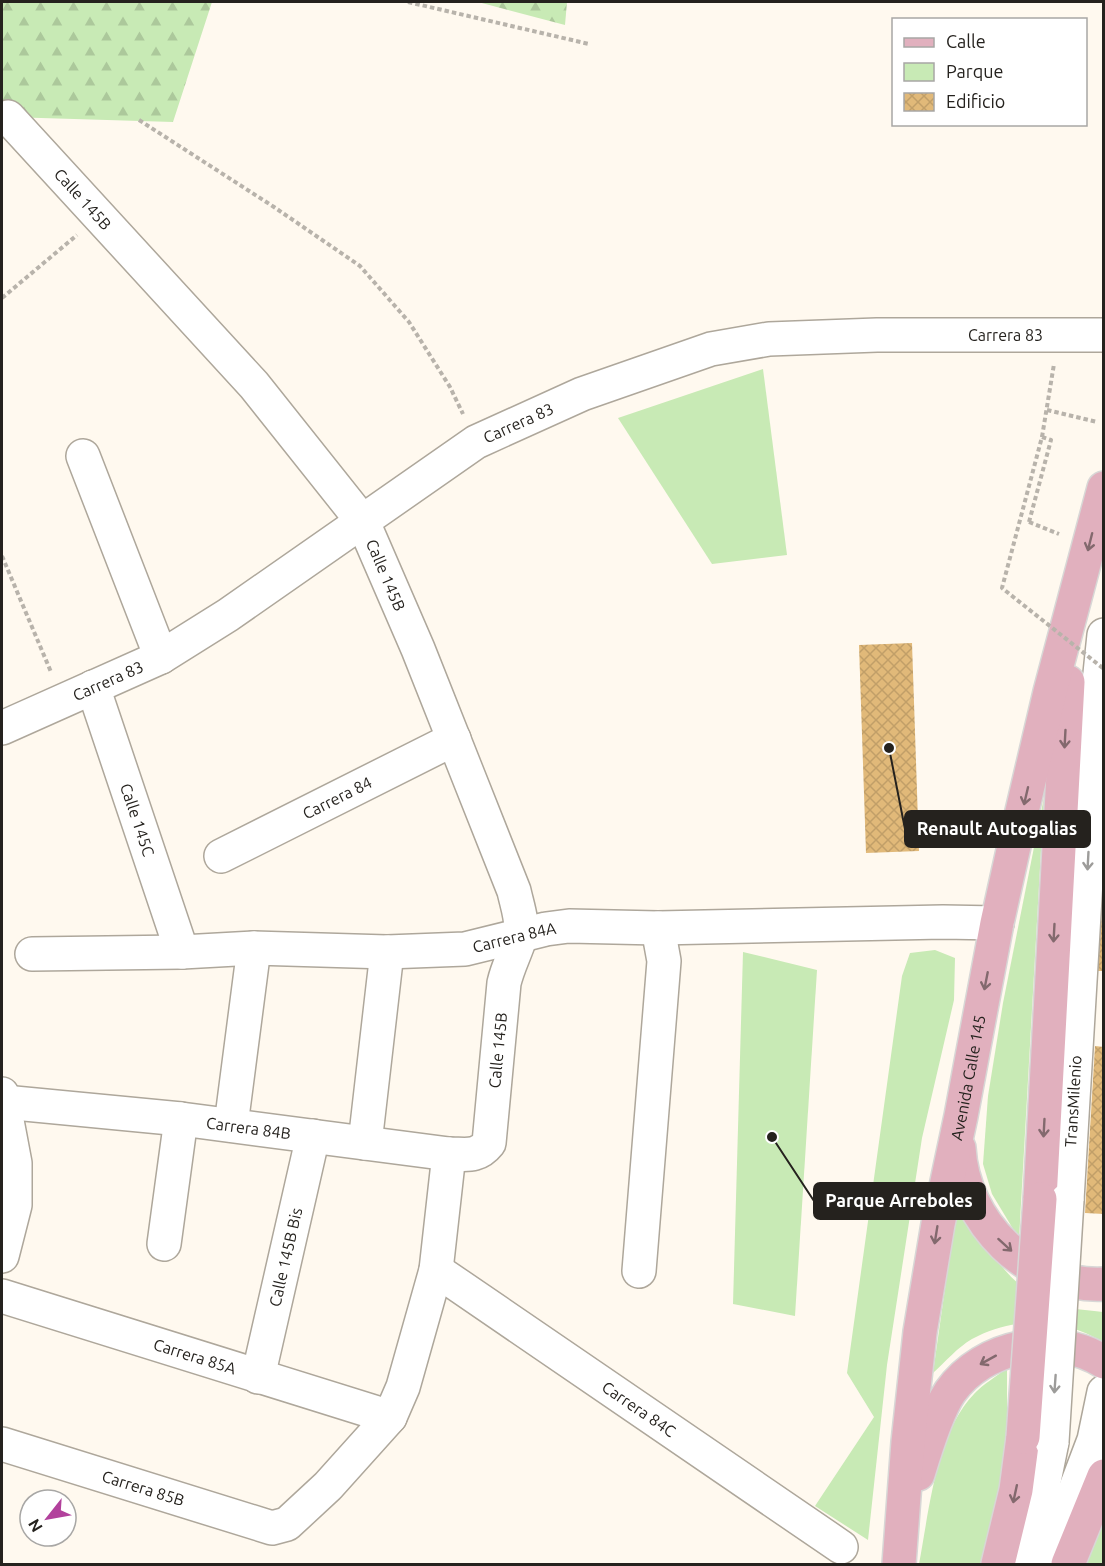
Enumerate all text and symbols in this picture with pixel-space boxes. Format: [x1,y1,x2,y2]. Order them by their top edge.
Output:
legend [892,18,1087,126]
text: Calle [946,31,986,51]
text: Parque [946,61,1003,81]
text: Edificio [946,91,1005,111]
street label: Calle 145B [51,165,115,233]
street label: Carrera 83 [968,326,1043,344]
street label: Carrera 83 [480,399,556,447]
one-way arrow [1083,533,1095,552]
street label: Calle 145B [363,536,409,614]
street label: Carrera 83 [70,657,146,704]
one-way arrow [1059,728,1070,748]
street label: Carrera 84 [300,773,375,823]
street label: Calle 145C [117,781,158,859]
one-way arrow [1019,786,1031,805]
callout: Renault Autogalias [905,811,1090,847]
text: Renault Autogalias [917,818,1077,838]
one-way arrow [1082,850,1093,870]
street label: Carrera 84A [471,919,558,956]
one-way arrow [1049,923,1060,943]
one-way arrow [980,970,991,990]
street label: Calle 145B [485,1011,510,1089]
street label: Avenida Calle 145 [947,1013,989,1142]
street label: TransMilenio [1061,1055,1085,1148]
street label: Carrera 84B [205,1113,292,1142]
one-way arrow [1038,1118,1049,1138]
callout: Parque Arreboles [814,1183,985,1219]
text: Parque Arreboles [825,1190,973,1210]
street label: Calle 145B Bis [265,1206,305,1308]
one-way arrow [931,1225,942,1245]
one-way arrow [997,1238,1012,1252]
street label: Carrera 85A [151,1335,239,1378]
one-way arrow [980,1354,997,1366]
one-way arrow [1050,1374,1061,1394]
street label: Carrera 84C [599,1377,679,1440]
street label: Carrera 85B [100,1467,187,1509]
one-way arrow [1009,1484,1020,1504]
north arrow [18,1488,78,1548]
text: N [24,1516,46,1535]

